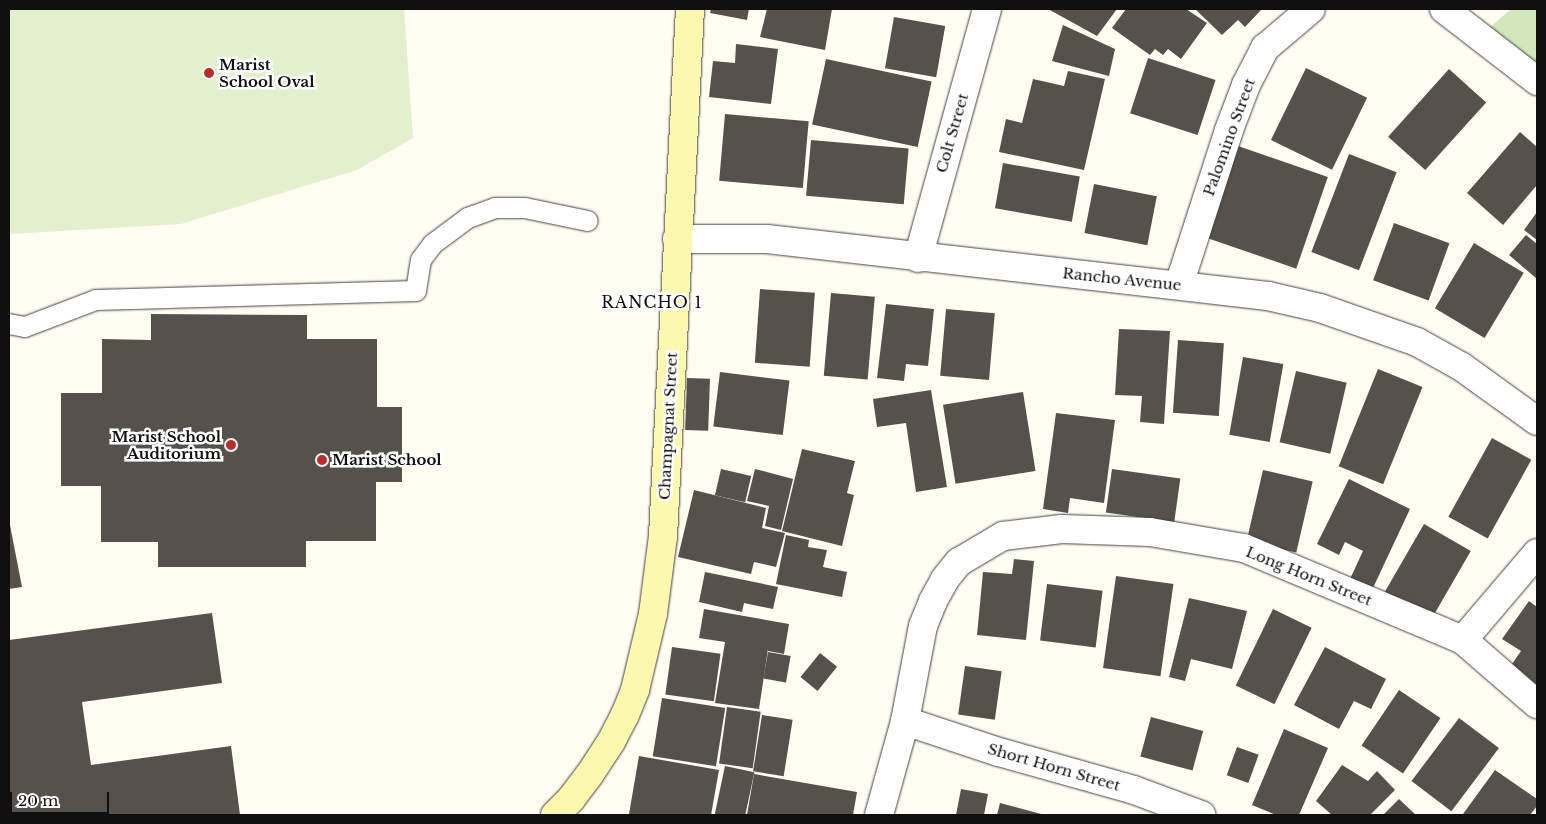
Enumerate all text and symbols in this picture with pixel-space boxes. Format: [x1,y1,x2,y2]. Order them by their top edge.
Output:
place label: Marist School Oval [219,55,314,90]
marker: Marist School Oval [203,67,215,79]
street label: Palomino Street [1199,76,1259,198]
street label: Colt Street [932,91,972,175]
street label: Rancho Avenue [1061,264,1183,294]
district label: RANCHO 1 [600,292,704,312]
street label: Champagnat Street [655,352,681,500]
place label: Marist School Auditorium [111,427,221,462]
marker: Marist School Auditorium [225,439,237,451]
place label: Marist School [332,451,442,469]
marker: Marist School [316,454,328,466]
street label: Long Horn Street [1243,542,1375,610]
street label: Short Horn Street [986,739,1122,795]
scale bar [12,782,111,814]
text: 20 m [18,791,58,810]

